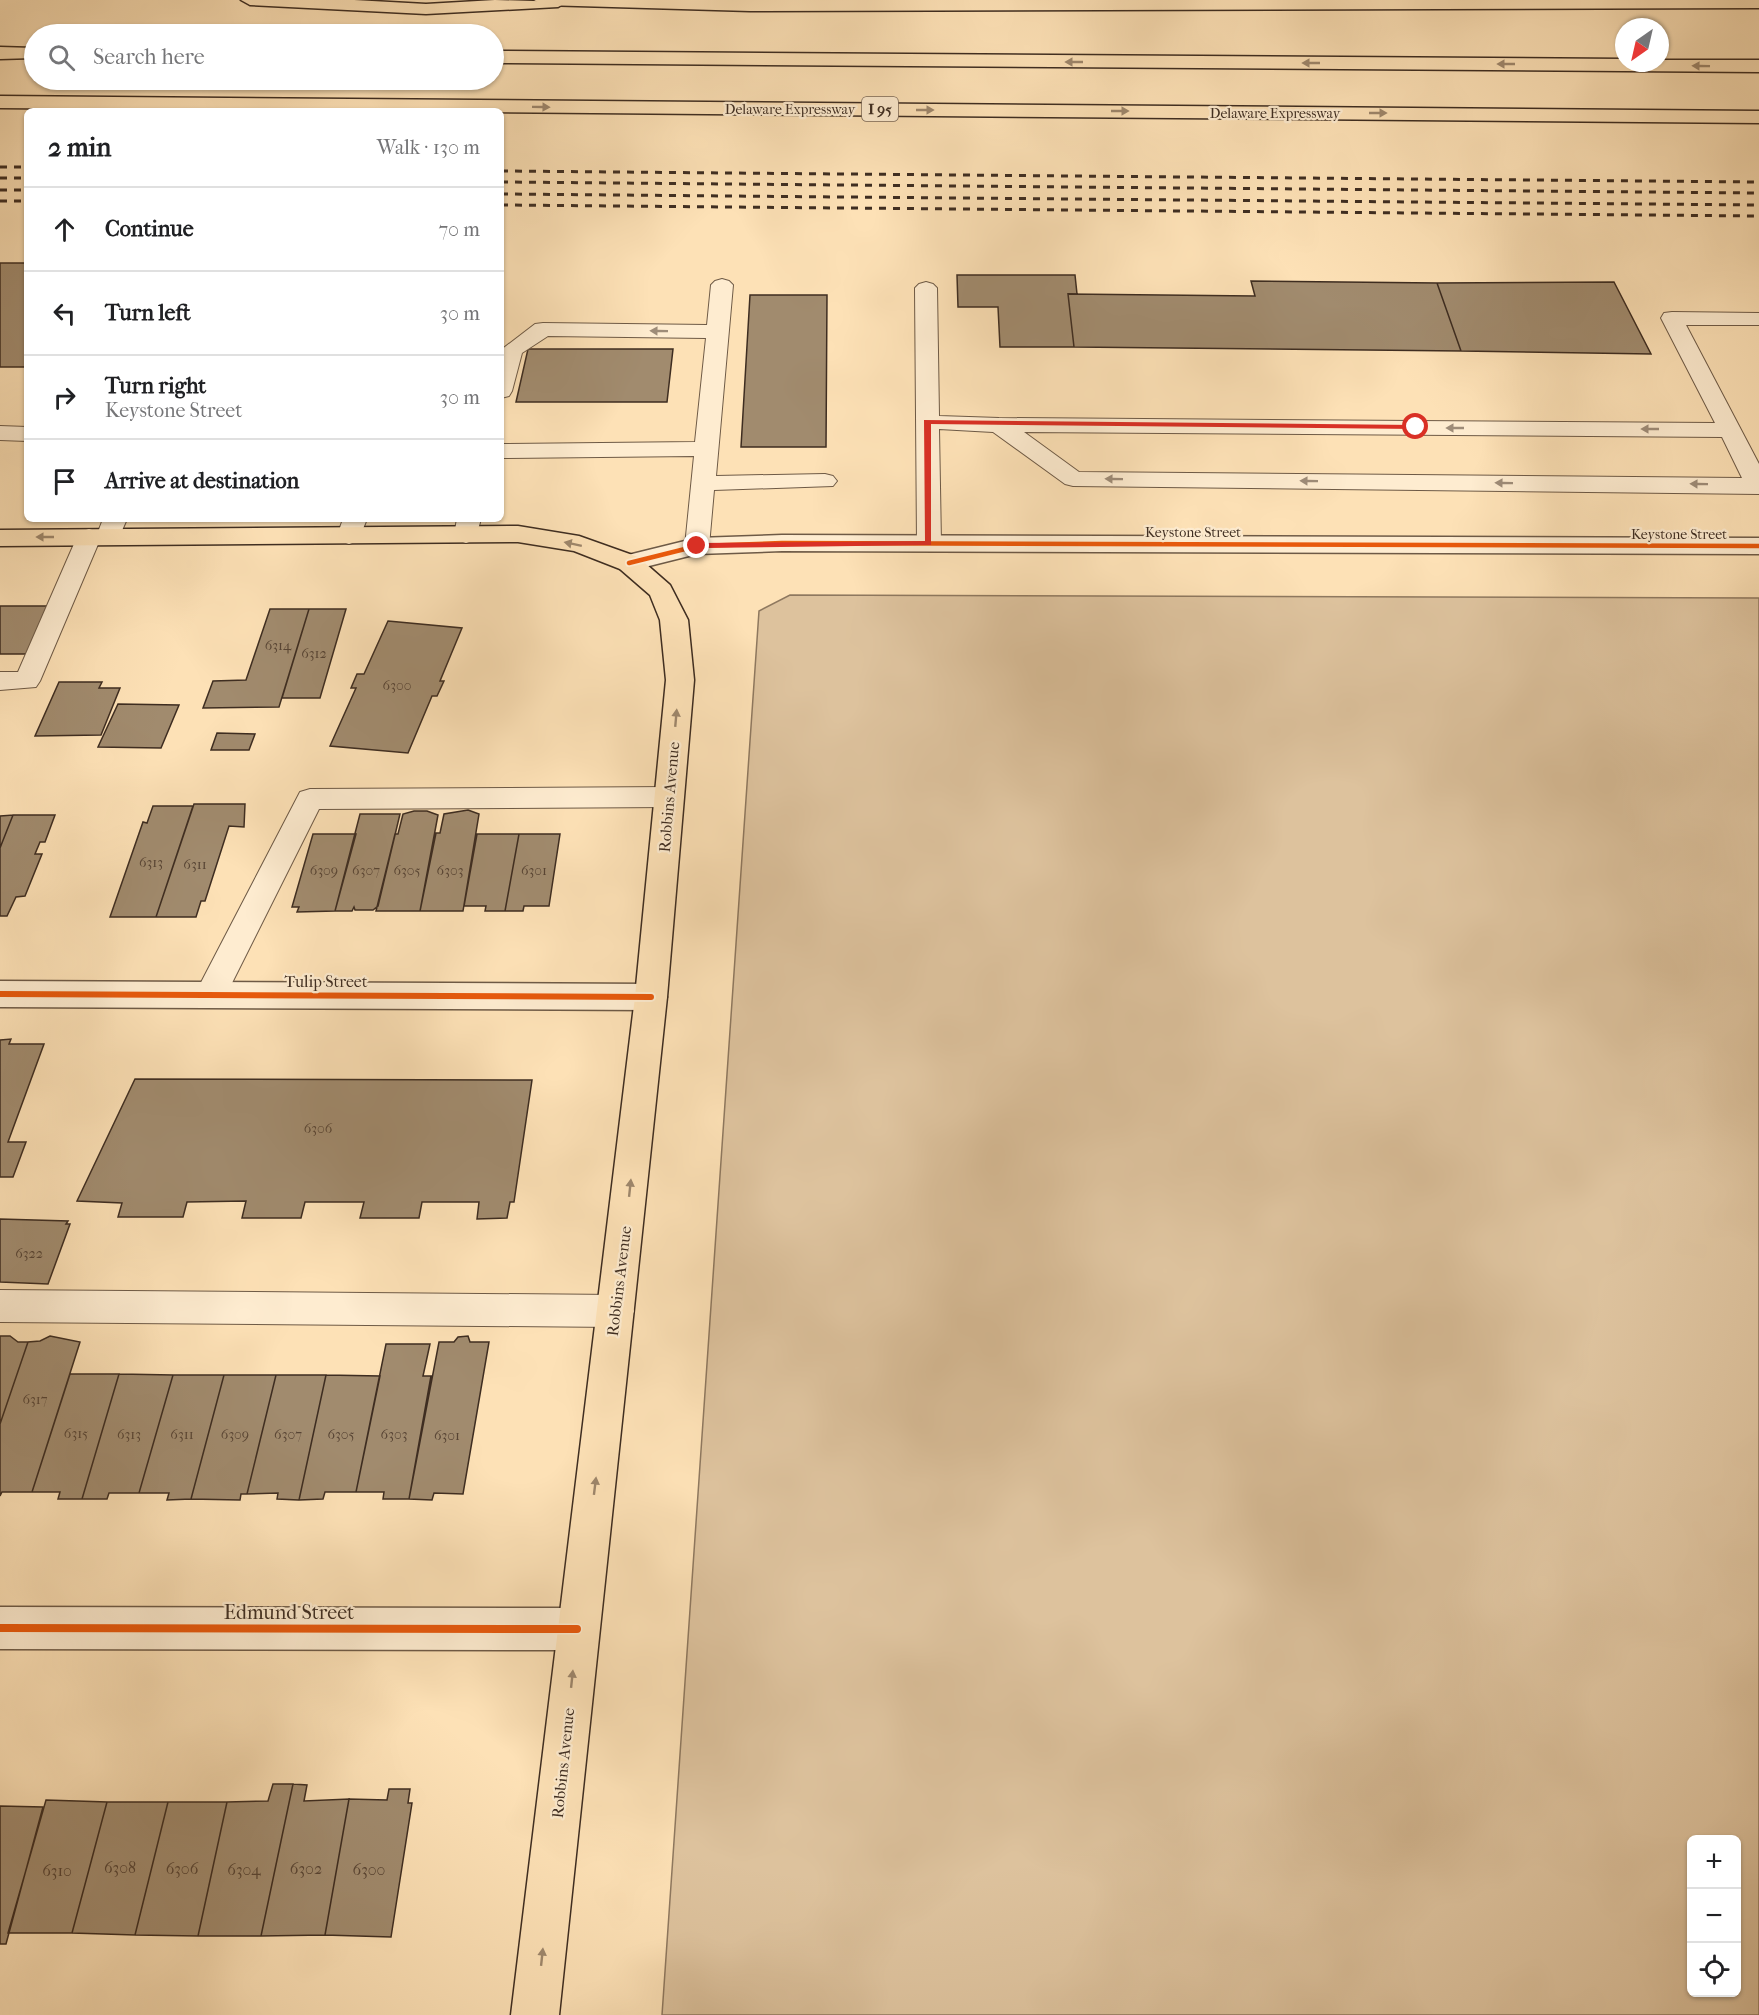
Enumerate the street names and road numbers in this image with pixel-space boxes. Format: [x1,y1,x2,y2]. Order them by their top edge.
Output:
road number: I 95 [862,97,898,121]
street label: Delaware Expressway [725,101,856,118]
street label: Delaware Expressway [1210,105,1341,122]
street label: Keystone Street [1145,524,1241,541]
street label: Keystone Street [1631,526,1727,543]
street label: Robbins Avenue [655,741,683,853]
street label: Tulip Street [285,972,368,991]
street label: Robbins Avenue [603,1225,635,1337]
street label: Edmund Street [224,1601,354,1624]
street label: Robbins Avenue [548,1707,578,1819]

